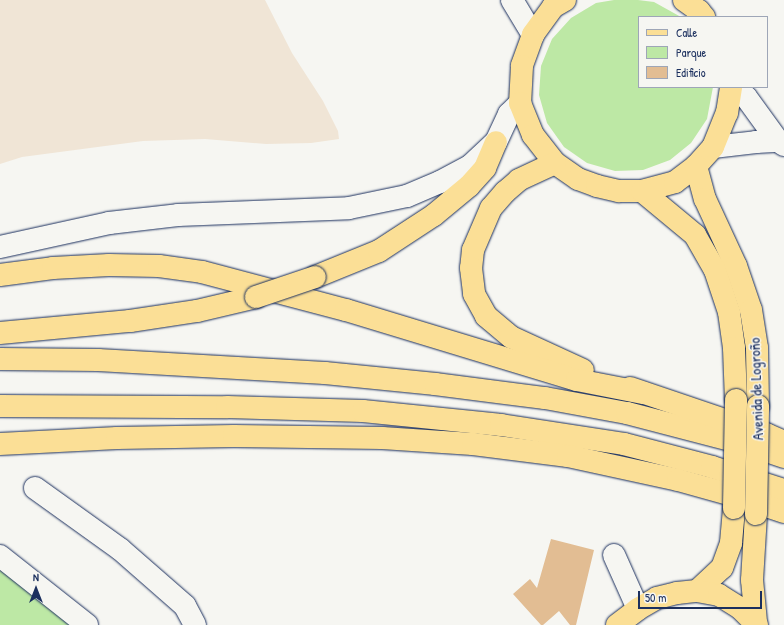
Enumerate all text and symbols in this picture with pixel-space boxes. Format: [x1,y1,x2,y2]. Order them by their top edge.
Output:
legend [638,16,768,88]
text: Calle [676,24,697,41]
text: Parque [676,44,706,61]
text: Edificio [676,64,706,81]
street label: Avenida de Logroño [745,337,767,441]
north arrow [16,569,56,609]
text: N [33,570,39,584]
scale bar [640,583,764,609]
text: 50 m [645,589,666,606]

